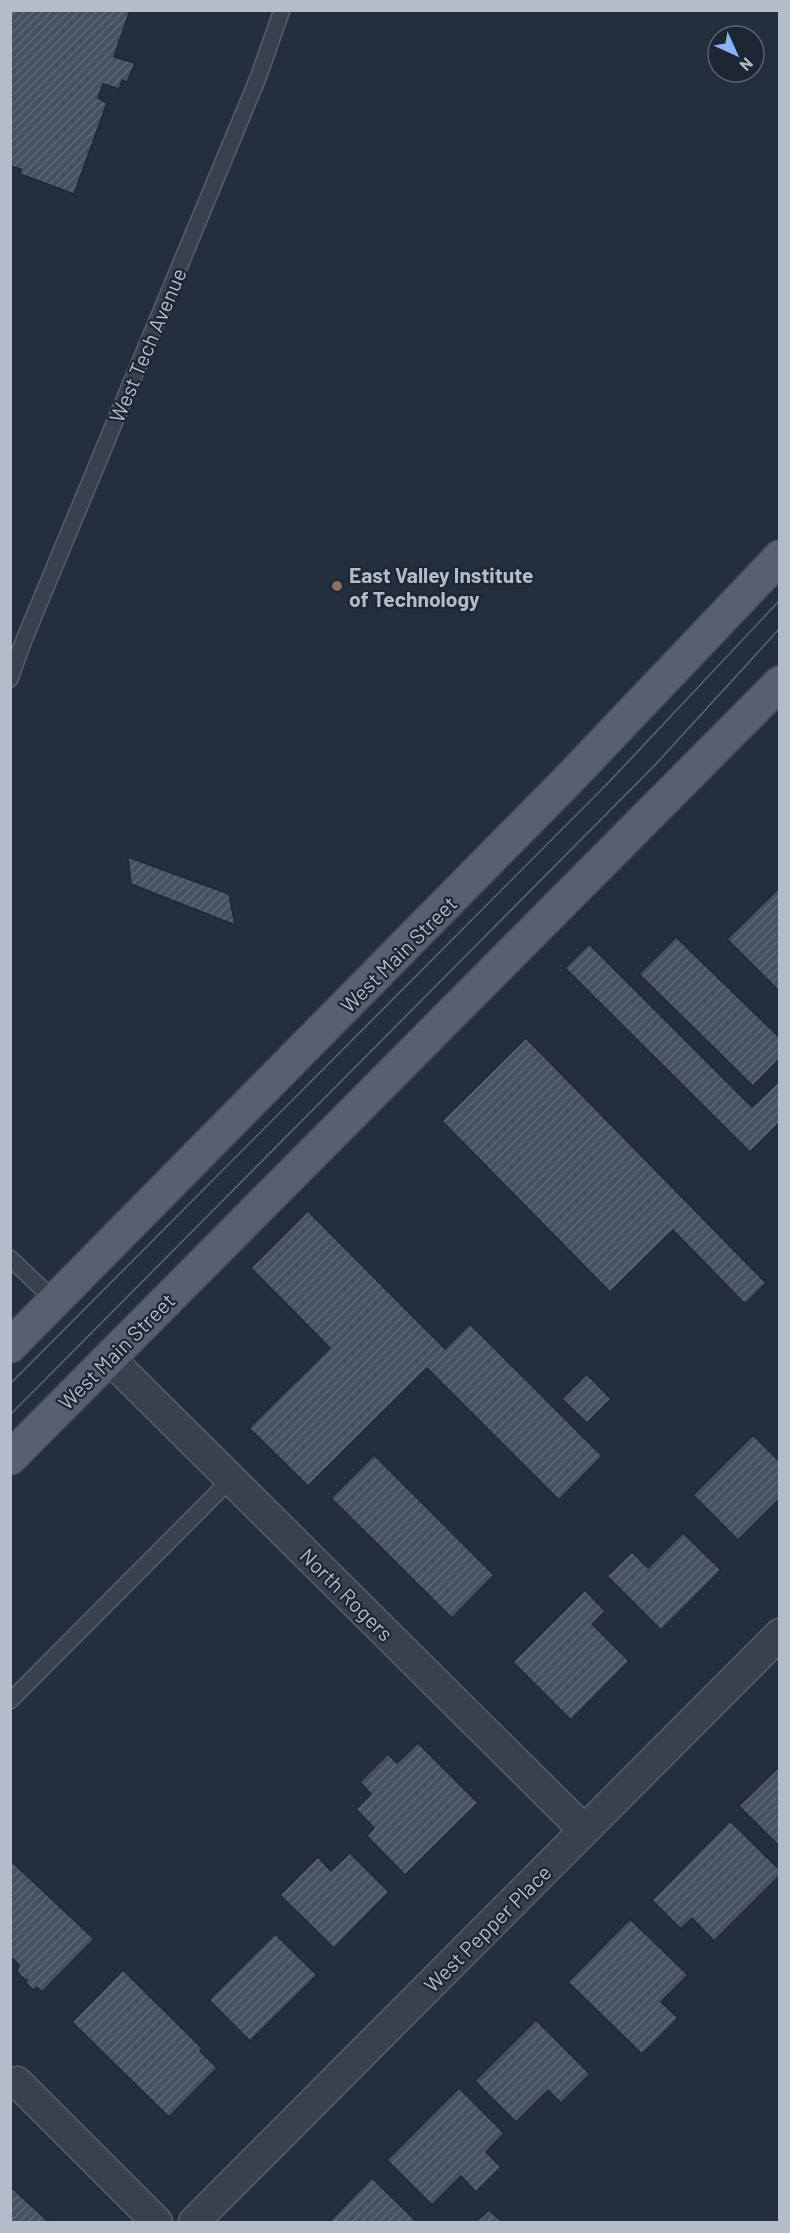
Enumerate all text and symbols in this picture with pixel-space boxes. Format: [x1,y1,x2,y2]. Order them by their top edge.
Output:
north arrow [706,24,766,84]
text: N [736,54,757,75]
street label: West Tech Avenue [103,264,191,426]
place label: East Valley Institute of Technology [349,562,533,611]
marker: East Valley Institute of Technology [330,579,344,593]
street label: West Main Street [335,891,461,1017]
street label: West Main Street [53,1288,179,1414]
street label: North Rogers [295,1542,399,1646]
street label: West Pepper Place [418,1859,556,1997]

